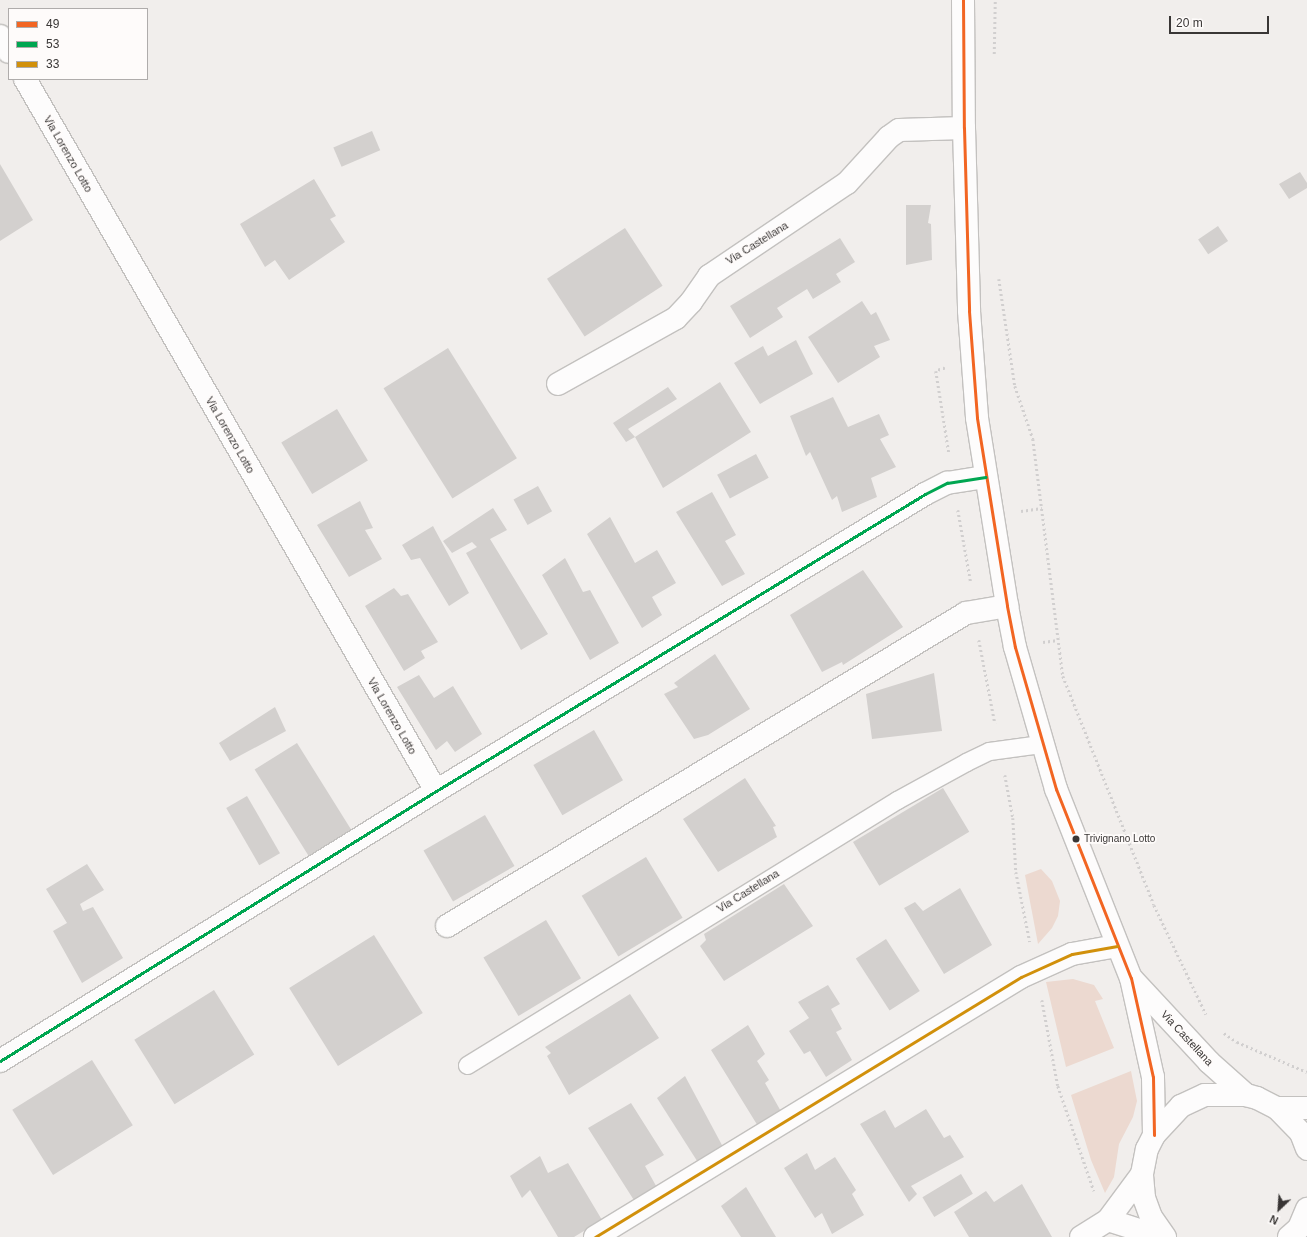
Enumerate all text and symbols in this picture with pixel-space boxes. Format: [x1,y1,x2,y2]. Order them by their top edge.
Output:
legend [8,8,148,80]
scale bar [1171,8,1271,34]
text: 20 m [1176,16,1203,30]
text: 49 [46,17,59,31]
text: 53 [46,37,59,51]
text: 33 [46,57,59,71]
street label: Via Lorenzo Lotto [41,113,95,195]
street label: Via Castellana [724,219,790,267]
street label: Via Lorenzo Lotto [203,394,257,476]
street label: Via Lorenzo Lotto [365,675,419,757]
place label: Trivignano Lotto [1084,833,1155,845]
marker: Trivignano Lotto [1071,834,1081,844]
street label: Via Castellana [715,867,781,915]
street label: Via Castellana [1158,1008,1216,1068]
north arrow [1259,1189,1299,1229]
text: N [1268,1213,1280,1227]

